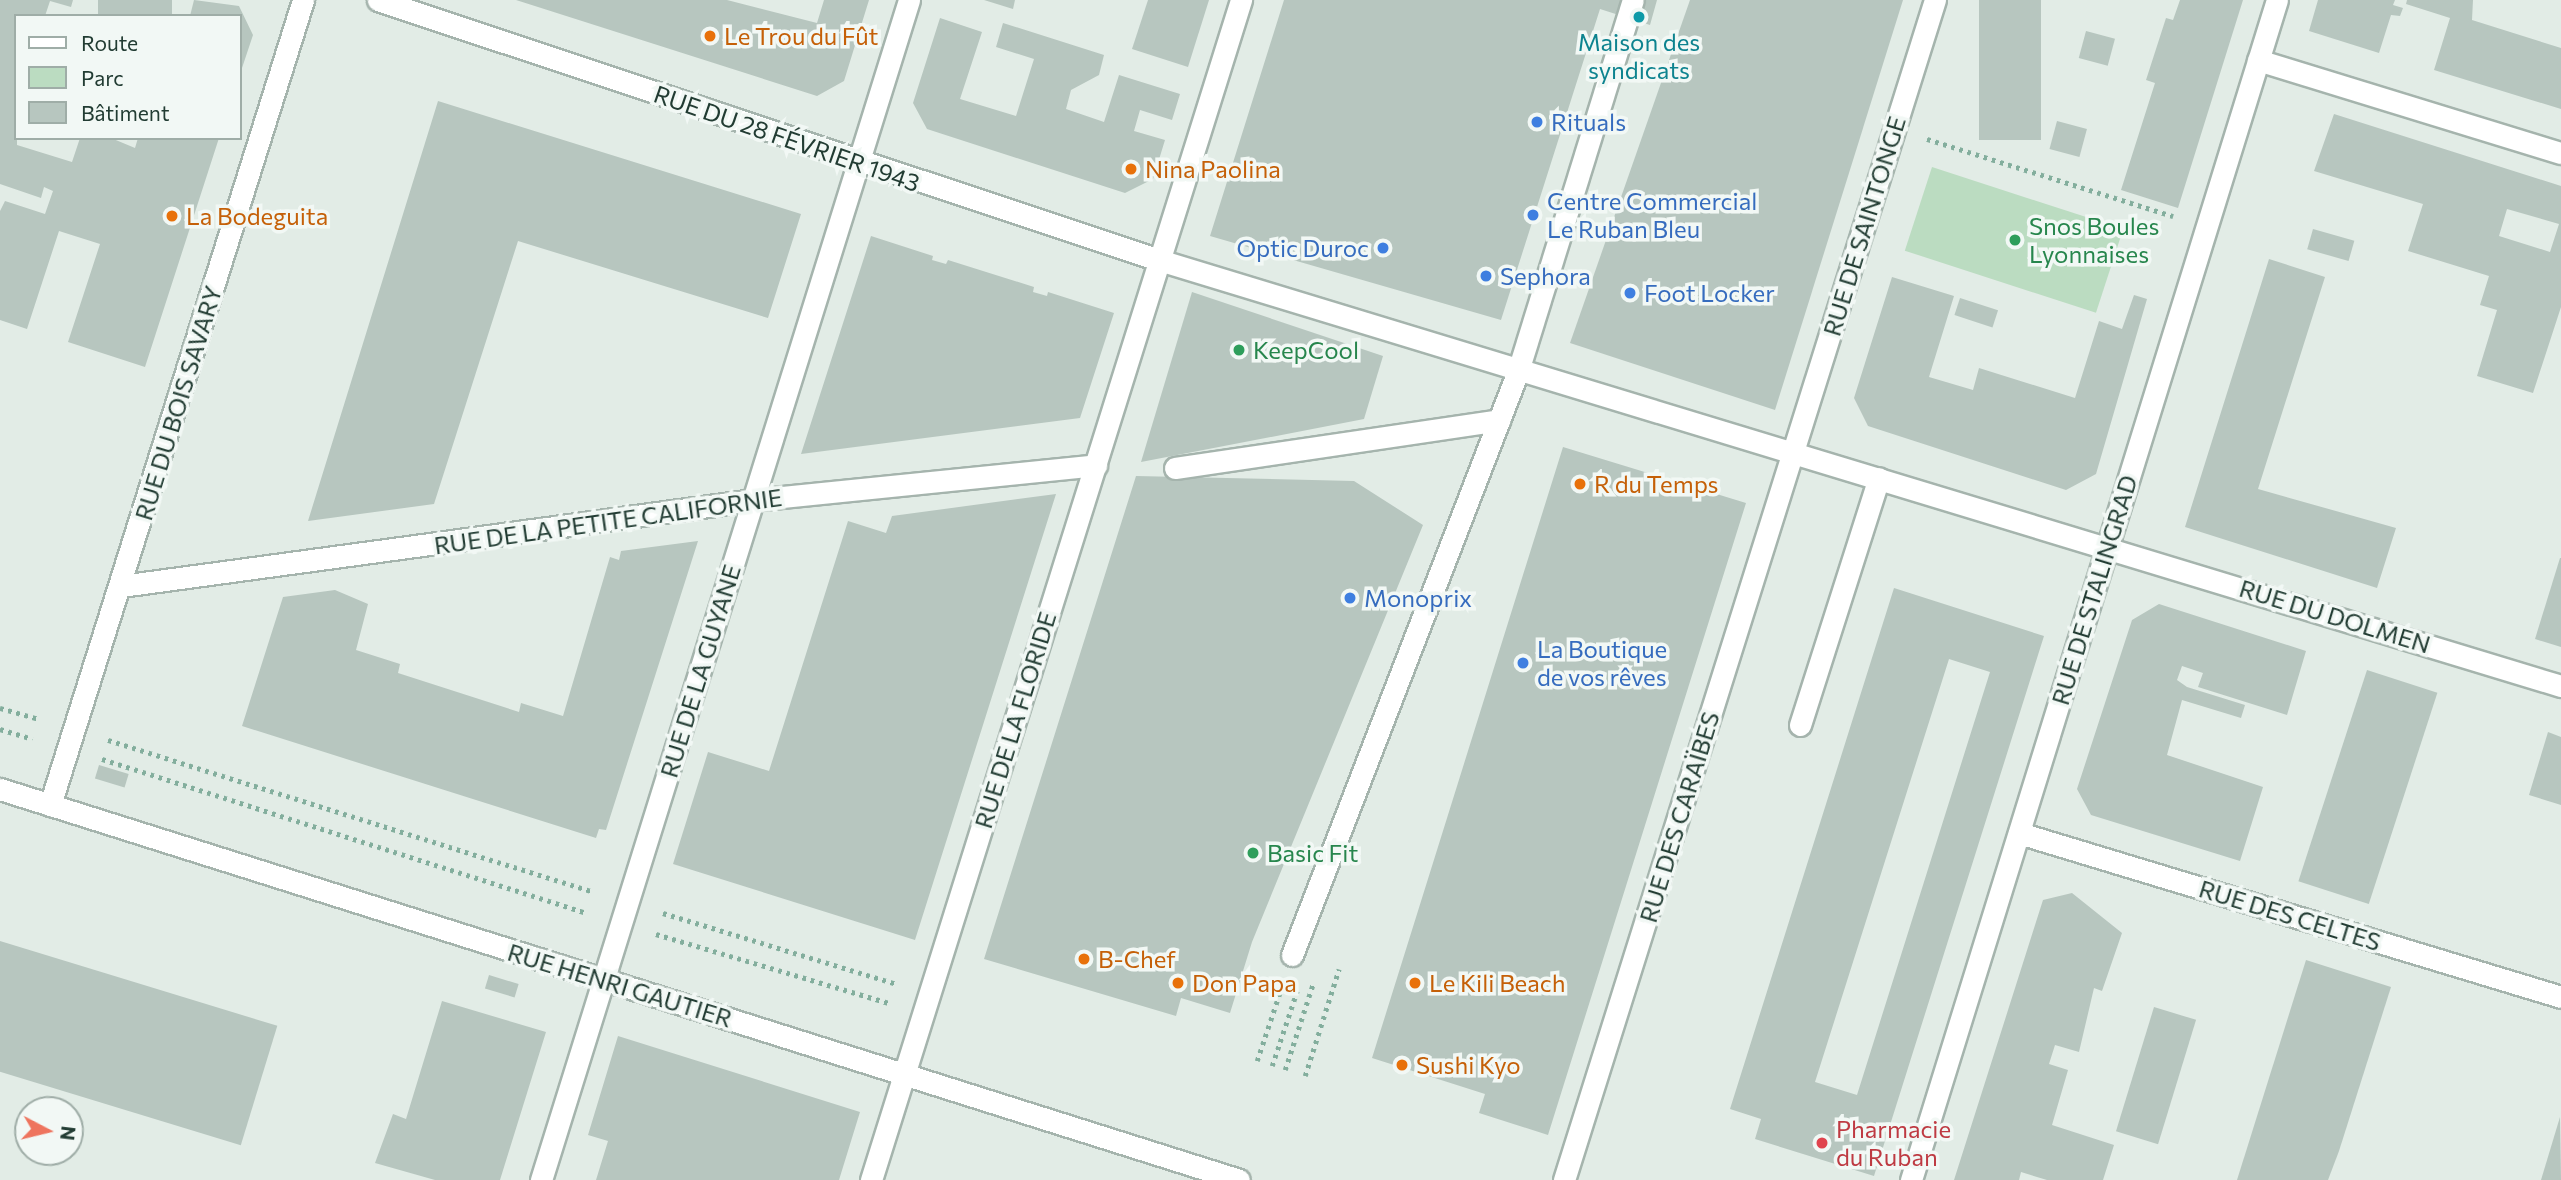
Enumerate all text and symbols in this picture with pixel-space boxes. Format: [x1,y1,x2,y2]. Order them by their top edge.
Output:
marker: Maison des syndicats [1631,9,1647,25]
legend [14,14,242,140]
place label: Le Trou du Fût [724,22,878,50]
marker: Le Trou du Fût [702,28,718,44]
place label: Maison des syndicats [1578,28,1700,84]
text: Route [81,30,138,55]
text: Parc [81,65,124,90]
street label: RUE DU 28 FÉVRIER 1943 [650,79,924,197]
text: Bâtiment [81,100,170,125]
place label: Rituals [1551,108,1626,136]
street label: RUE DE SAINTONGE [1817,113,1911,339]
marker: Rituals [1529,114,1545,130]
place label: Nina Paolina [1145,155,1281,183]
marker: Nina Paolina [1123,161,1139,177]
place label: Centre Commercial Le Ruban Bleu [1547,187,1757,243]
place label: La Bodeguita [186,202,328,230]
marker: Centre Commercial Le Ruban Bleu [1525,207,1541,223]
marker: La Bodeguita [164,208,180,224]
place label: Snos Boules Lyonnaises [2029,212,2159,268]
marker: Snos Boules Lyonnaises [2007,232,2023,248]
place label: Optic Duroc [1236,234,1369,262]
marker: Optic Duroc [1375,240,1391,256]
place label: Sephora [1500,262,1591,290]
marker: Sephora [1478,268,1494,284]
place label: Foot Locker [1644,279,1775,307]
street label: RUE DU BOIS SAVARY [129,282,227,524]
marker: Foot Locker [1622,285,1638,301]
place label: KeepCool [1253,336,1359,364]
marker: KeepCool [1231,342,1247,358]
place label: R du Temps [1594,470,1719,498]
street label: RUE DE STALINGRAD [2045,472,2143,708]
marker: R du Temps [1572,476,1588,492]
street label: RUE DE LA PETITE CALIFORNIE [432,482,784,560]
street label: RUE DE LA GUYANE [654,561,746,781]
street label: RUE DU DOLMEN [2236,573,2434,659]
place label: Monoprix [1364,584,1472,612]
marker: Monoprix [1342,590,1358,606]
street label: RUE DE LA FLORIDE [968,608,1062,832]
place label: La Boutique de vos rêves [1537,635,1667,691]
marker: La Boutique de vos rêves [1515,655,1531,671]
street label: RUE DES CARAÏBES [1633,708,1725,926]
place label: Basic Fit [1267,839,1358,867]
marker: Basic Fit [1245,845,1261,861]
street label: RUE DES CELTES [2196,874,2384,956]
street label: RUE HENRI GAUTIER [504,937,736,1033]
place label: B-Chef [1098,945,1176,973]
marker: B-Chef [1076,951,1092,967]
place label: Don Papa [1192,969,1297,997]
place label: Le Kili Beach [1429,969,1565,997]
marker: Don Papa [1170,975,1186,991]
marker: Le Kili Beach [1407,975,1423,991]
place label: Sushi Kyo [1416,1051,1521,1079]
marker: Sushi Kyo [1394,1057,1410,1073]
north arrow [14,1096,84,1166]
place label: Pharmacie du Ruban [1836,1115,1951,1171]
text: N [56,1125,81,1142]
marker: Pharmacie du Ruban [1814,1135,1830,1151]

